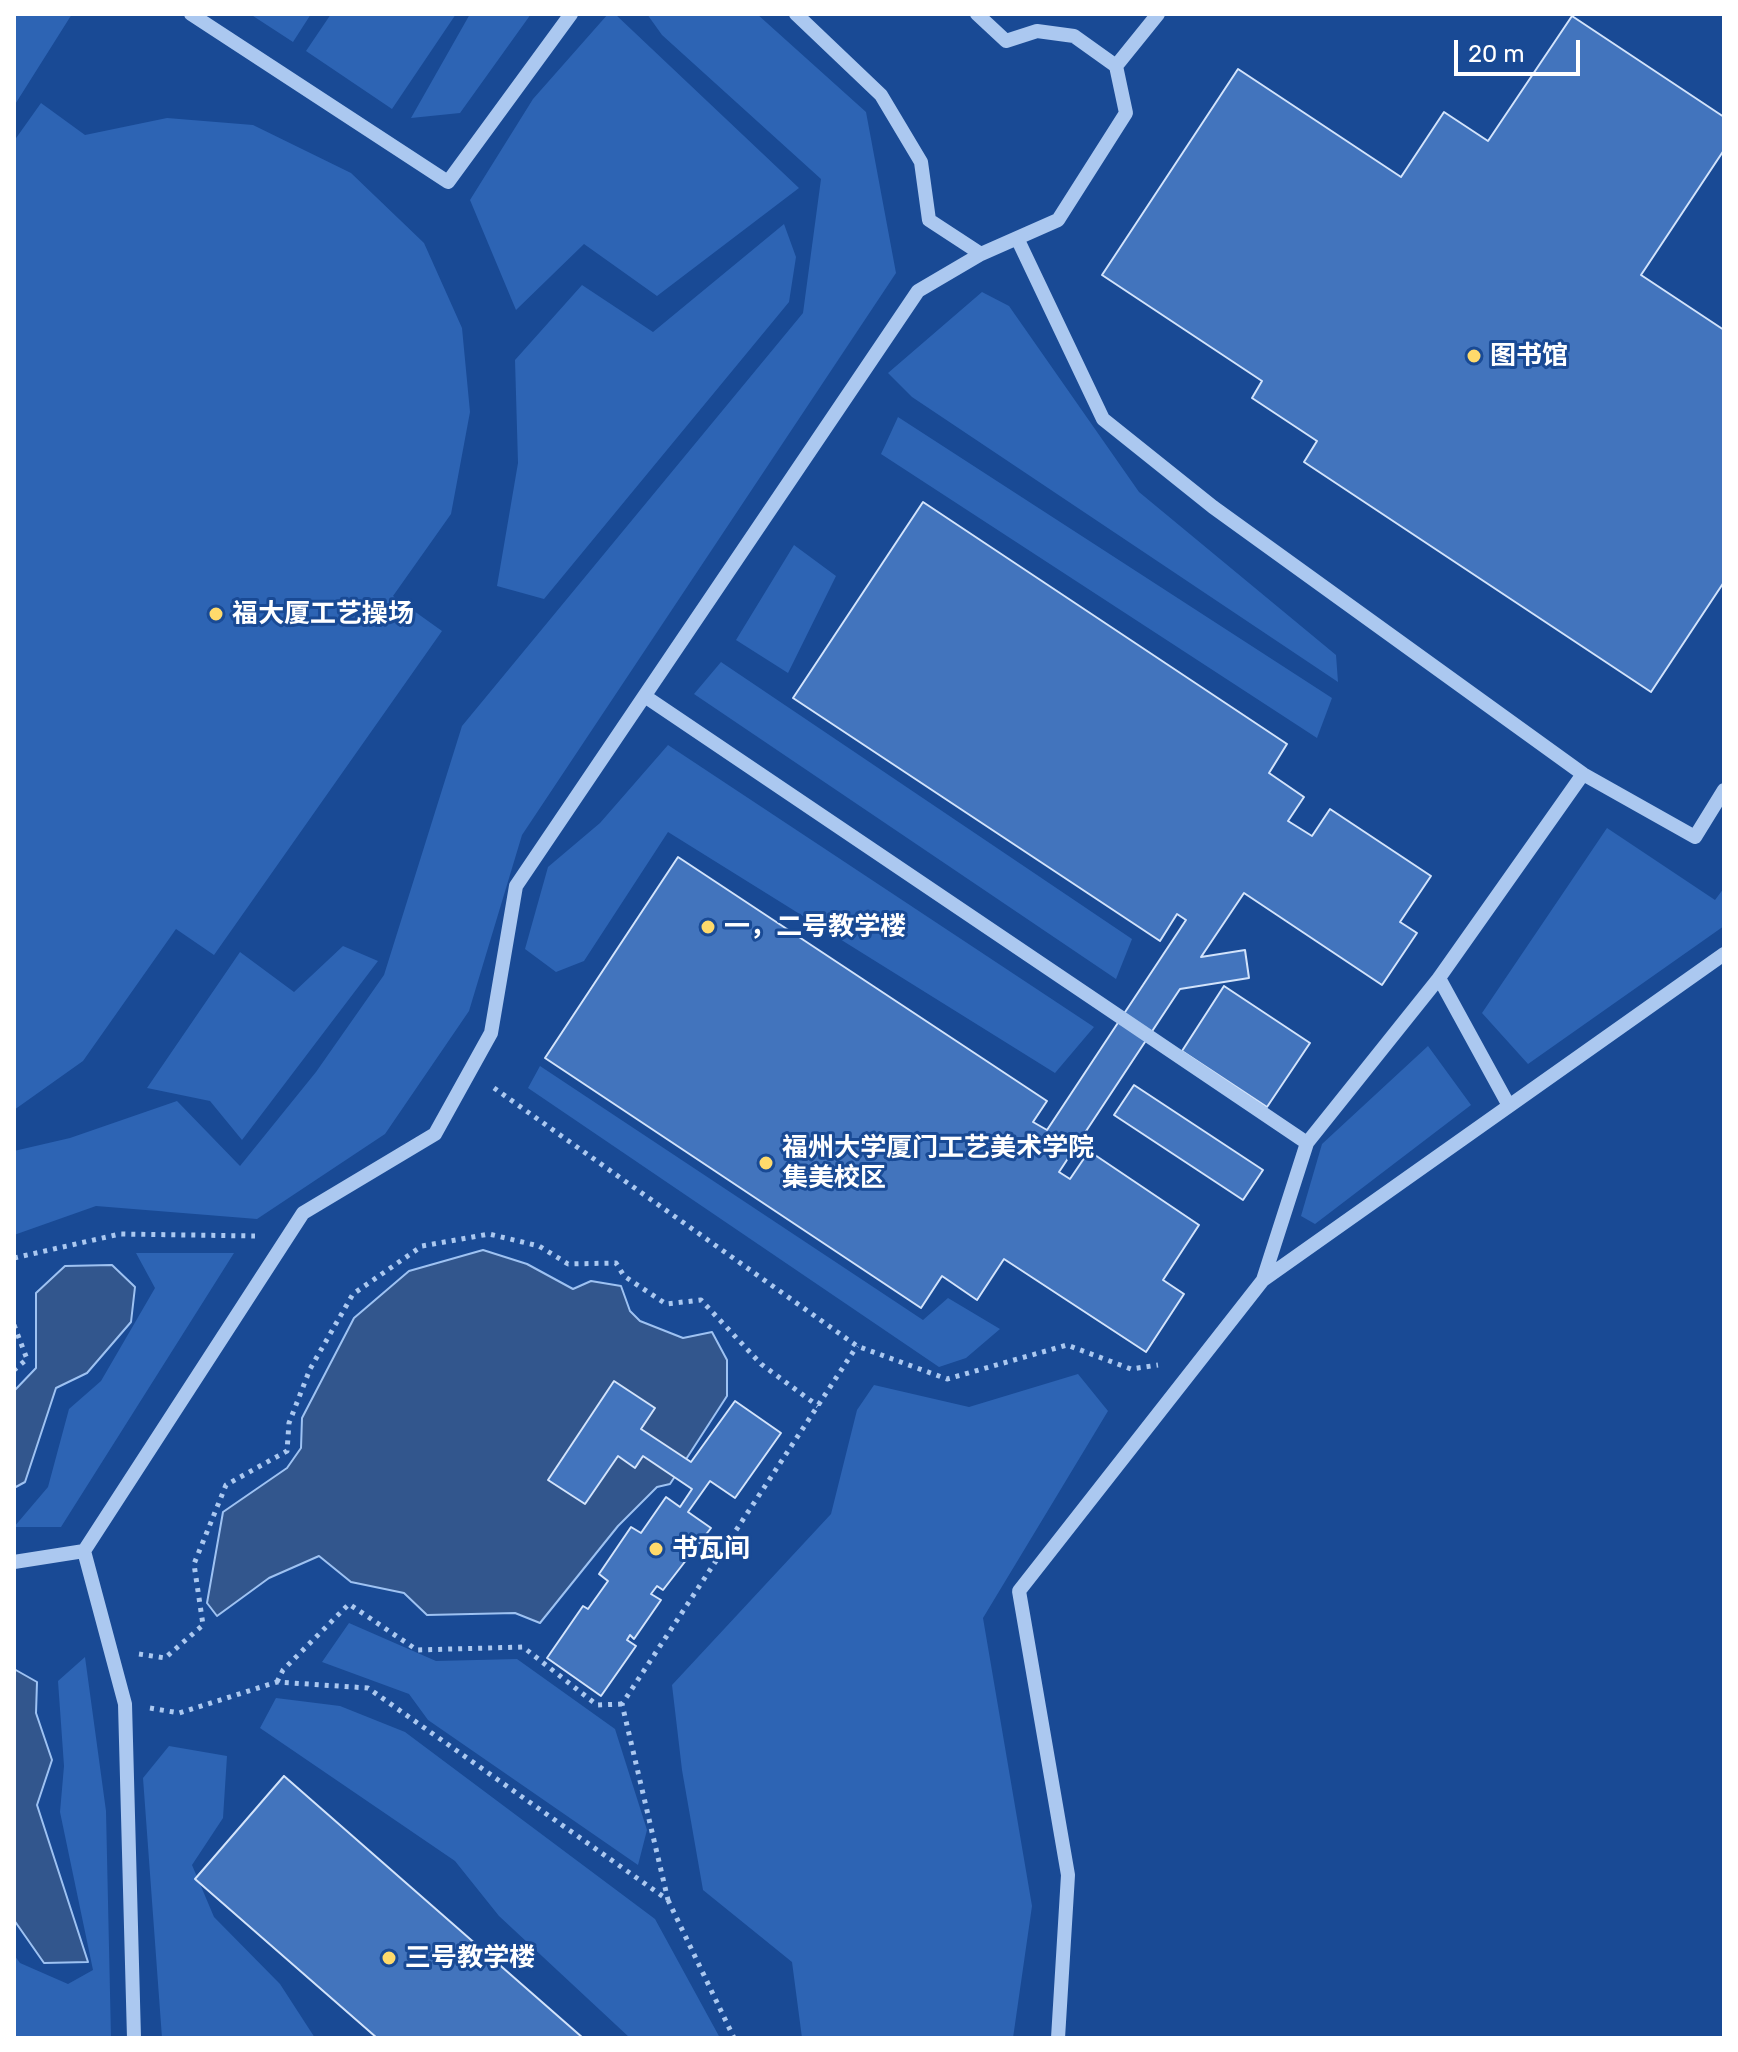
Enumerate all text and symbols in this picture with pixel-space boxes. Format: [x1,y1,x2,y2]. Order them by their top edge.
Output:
scale bar [1458,24,1584,74]
text: 20 m [1468,40,1525,68]
place label: 图书馆 [1490,340,1568,372]
marker: 图书馆 [1465,347,1483,365]
place label: 福大厦工艺操场 [232,598,414,630]
marker: 福大厦工艺操场 [207,605,225,623]
place label: 一，二号教学楼 [724,911,906,943]
marker: 一，二号教学楼 [699,918,717,936]
place label: 福州大学厦门工艺美术学院 集美校区 [782,1132,1094,1194]
marker: 福州大学厦门工艺美术学院 集美校区 [757,1154,775,1172]
place label: 书瓦间 [672,1533,750,1565]
marker: 书瓦间 [647,1540,665,1558]
place label: 三号教学楼 [405,1942,535,1974]
marker: 三号教学楼 [380,1949,398,1967]

